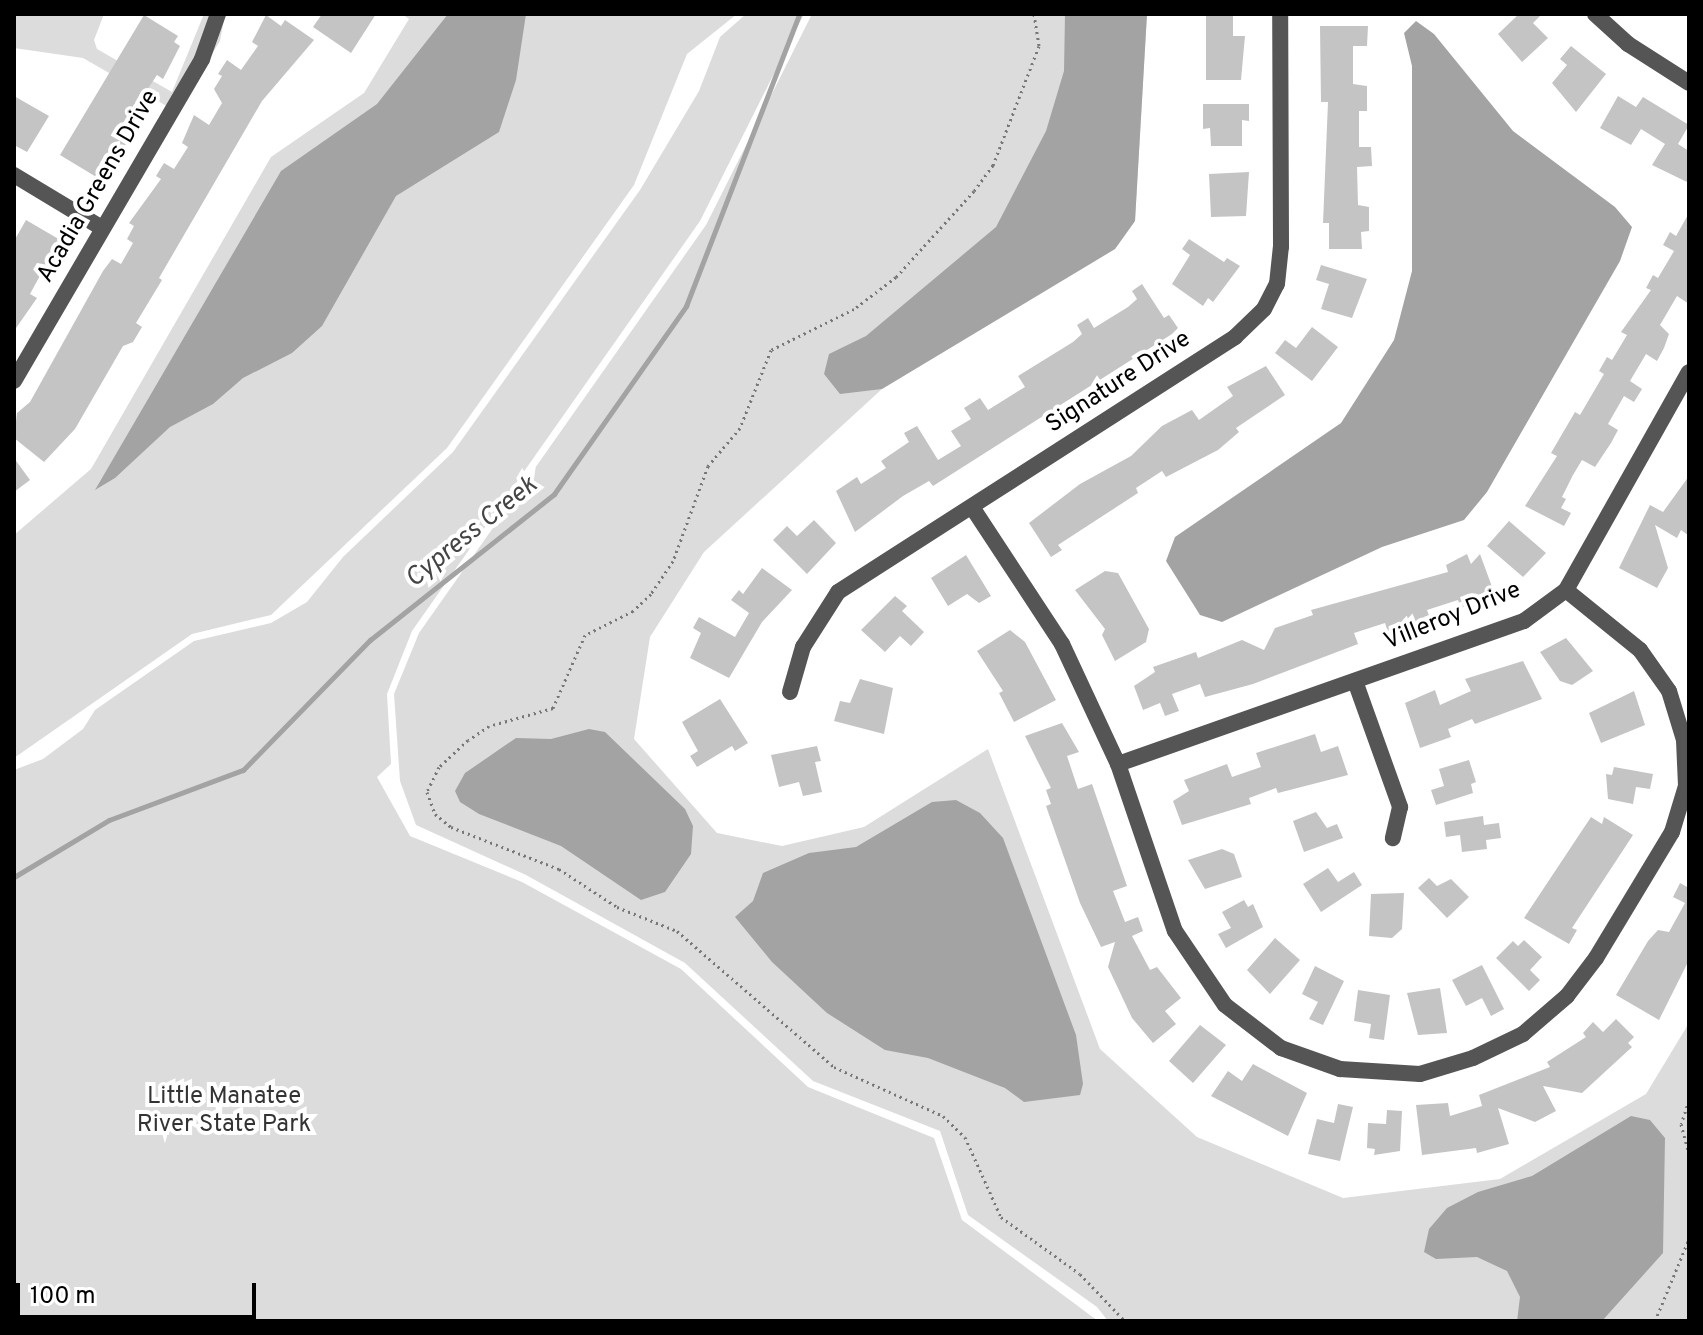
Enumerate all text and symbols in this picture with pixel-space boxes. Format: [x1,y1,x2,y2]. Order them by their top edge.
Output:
street label: Acadia Greens Drive [32,86,166,288]
street label: Signature Drive [1041,326,1197,440]
water label: Cypress Creek [400,470,544,596]
street label: Villeroy Drive [1381,577,1525,657]
park label: Little Manatee River State Park [137,1084,311,1140]
scale bar [20,1267,260,1317]
text: 100 m [30,1282,96,1312]

